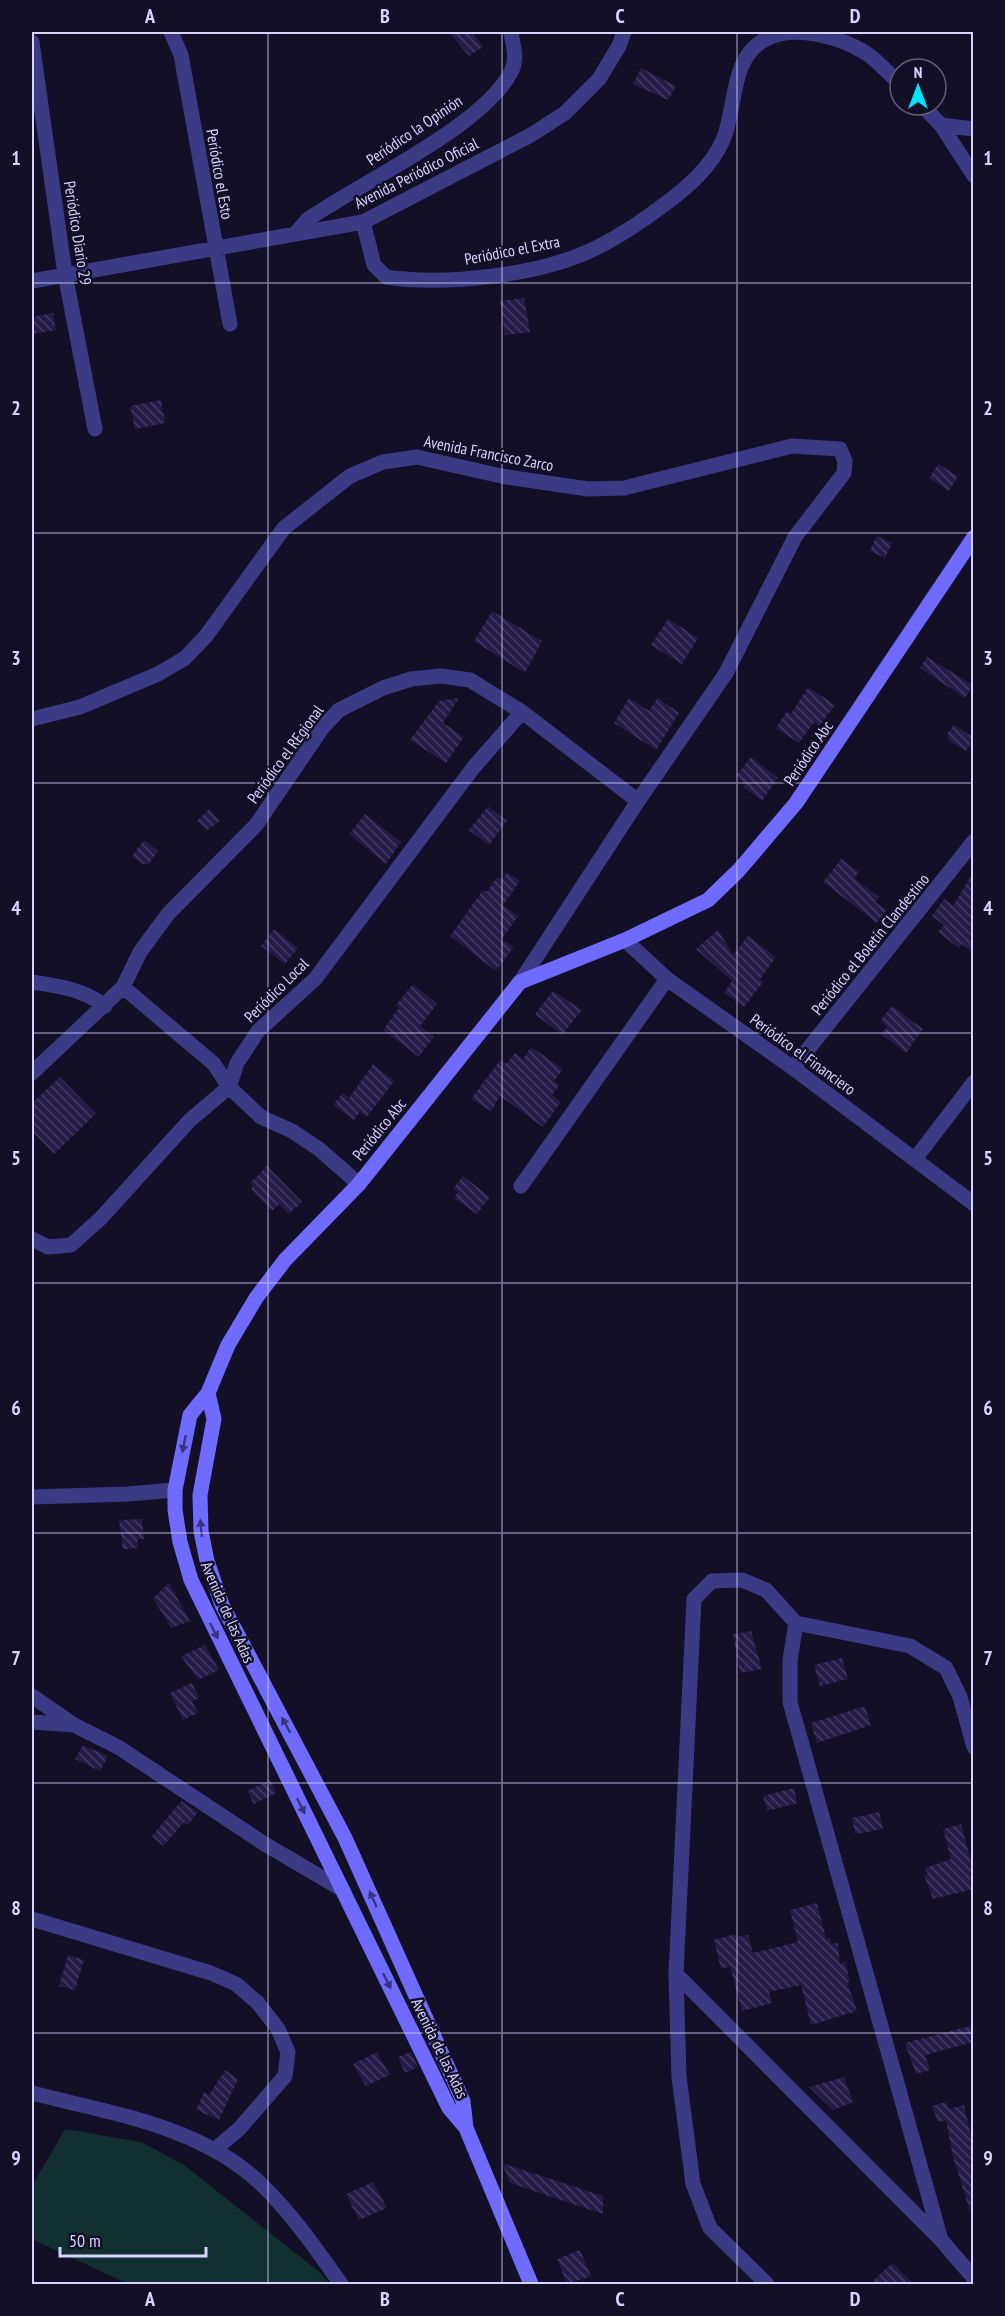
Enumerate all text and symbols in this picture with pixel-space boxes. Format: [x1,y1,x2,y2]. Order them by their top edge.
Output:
text: A [144,3,156,29]
text: B [380,3,390,29]
text: C [615,3,625,29]
text: D [850,3,861,29]
north arrow [888,57,948,117]
text: N [914,62,922,82]
street label: Periódico la Opinión [362,91,466,169]
street label: Periódico el Esto [202,127,238,221]
street label: Avenida Periódico Oficial [351,133,482,213]
text: 1 [11,145,21,171]
text: 1 [983,145,993,171]
street label: Periódico Diario 29 [60,180,96,286]
street label: Periódico el Extra [463,231,561,269]
text: 2 [11,395,21,421]
text: 2 [983,395,993,421]
street label: Avenida Francisco Zarco [423,431,556,475]
text: 3 [11,645,21,671]
text: 3 [983,645,993,671]
street label: Periódico el REgional [243,701,328,807]
street label: Periódico Abc [779,716,837,789]
street label: Periódico el Boletín Clandestino [807,869,933,1019]
text: 4 [11,895,21,921]
text: 4 [983,895,993,921]
street label: Periódico Local [240,953,313,1026]
street label: Periódico el Financiero [746,1009,860,1099]
street label: Periódico Abc [348,1094,410,1164]
text: 5 [11,1145,21,1171]
text: 5 [983,1145,993,1171]
text: 6 [11,1395,21,1421]
text: 6 [983,1395,993,1421]
one-way arrow [179,1435,188,1454]
one-way arrow [196,1519,206,1538]
street label: Avenida de las Adas [197,1558,259,1666]
one-way arrow [209,1623,219,1640]
text: 7 [11,1645,21,1671]
text: 7 [983,1645,993,1671]
one-way arrow [281,1716,291,1733]
one-way arrow [296,1797,306,1814]
one-way arrow [368,1890,378,1908]
text: 8 [11,1895,21,1921]
text: 8 [983,1895,993,1921]
one-way arrow [383,1972,392,1989]
street label: Avenida de las Adas [407,1995,473,2101]
text: 9 [11,2145,21,2171]
text: 9 [983,2145,993,2171]
scale bar [60,2220,206,2258]
text: 50 m [69,2229,101,2252]
text: A [144,2286,156,2312]
text: B [380,2286,390,2312]
text: C [615,2286,625,2312]
text: D [850,2286,861,2312]

